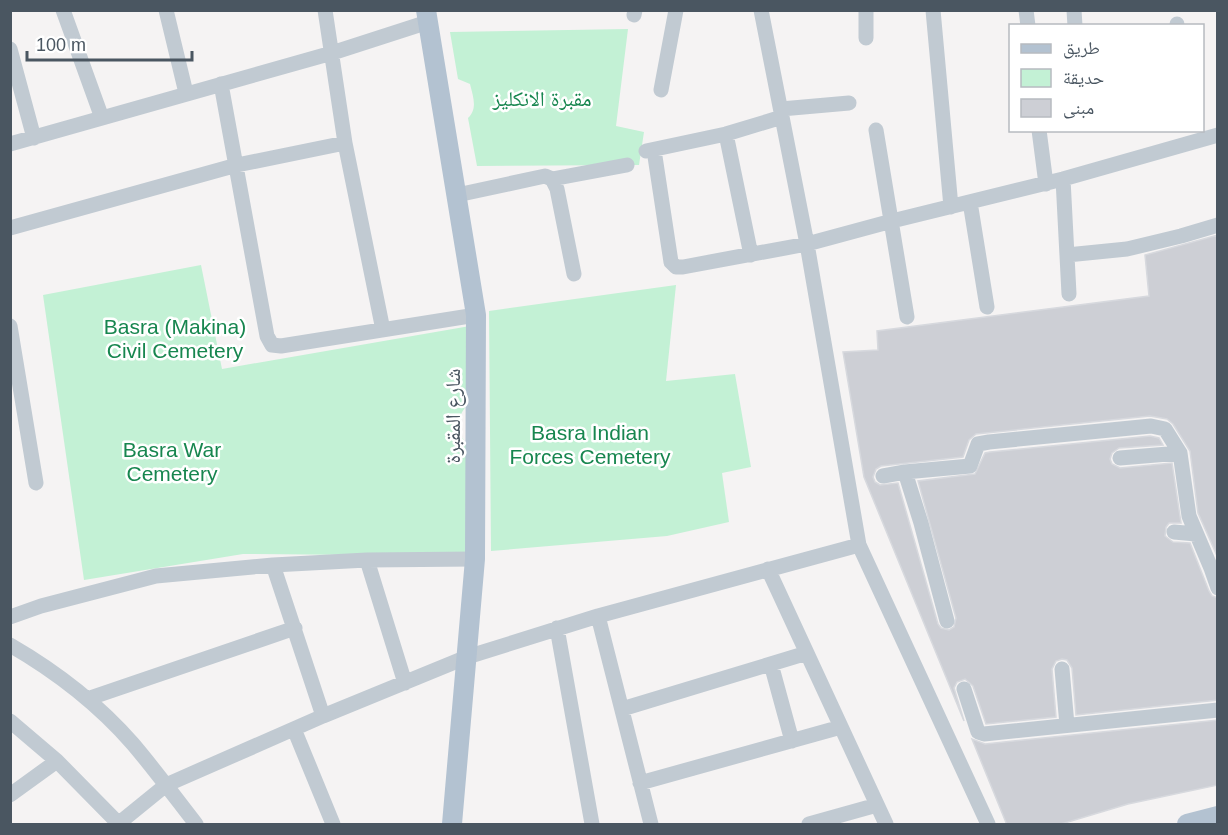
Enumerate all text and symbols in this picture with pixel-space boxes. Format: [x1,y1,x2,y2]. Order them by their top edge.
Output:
scale bar [27,24,192,62]
legend [1009,24,1204,132]
text: 100 m [36,35,86,55]
text: طريق [1063,38,1100,59]
text: حديقة [1063,68,1104,88]
park label: مقبرة الانكليز [491,87,592,110]
text: مبنى [1063,98,1094,119]
park label: Basra (Makina) Civil Cemetery [104,315,246,362]
street label: شارع المقبرة [441,368,466,464]
park label: Basra Indian Forces Cemetery [509,421,671,468]
park label: Basra War Cemetery [123,438,221,485]

